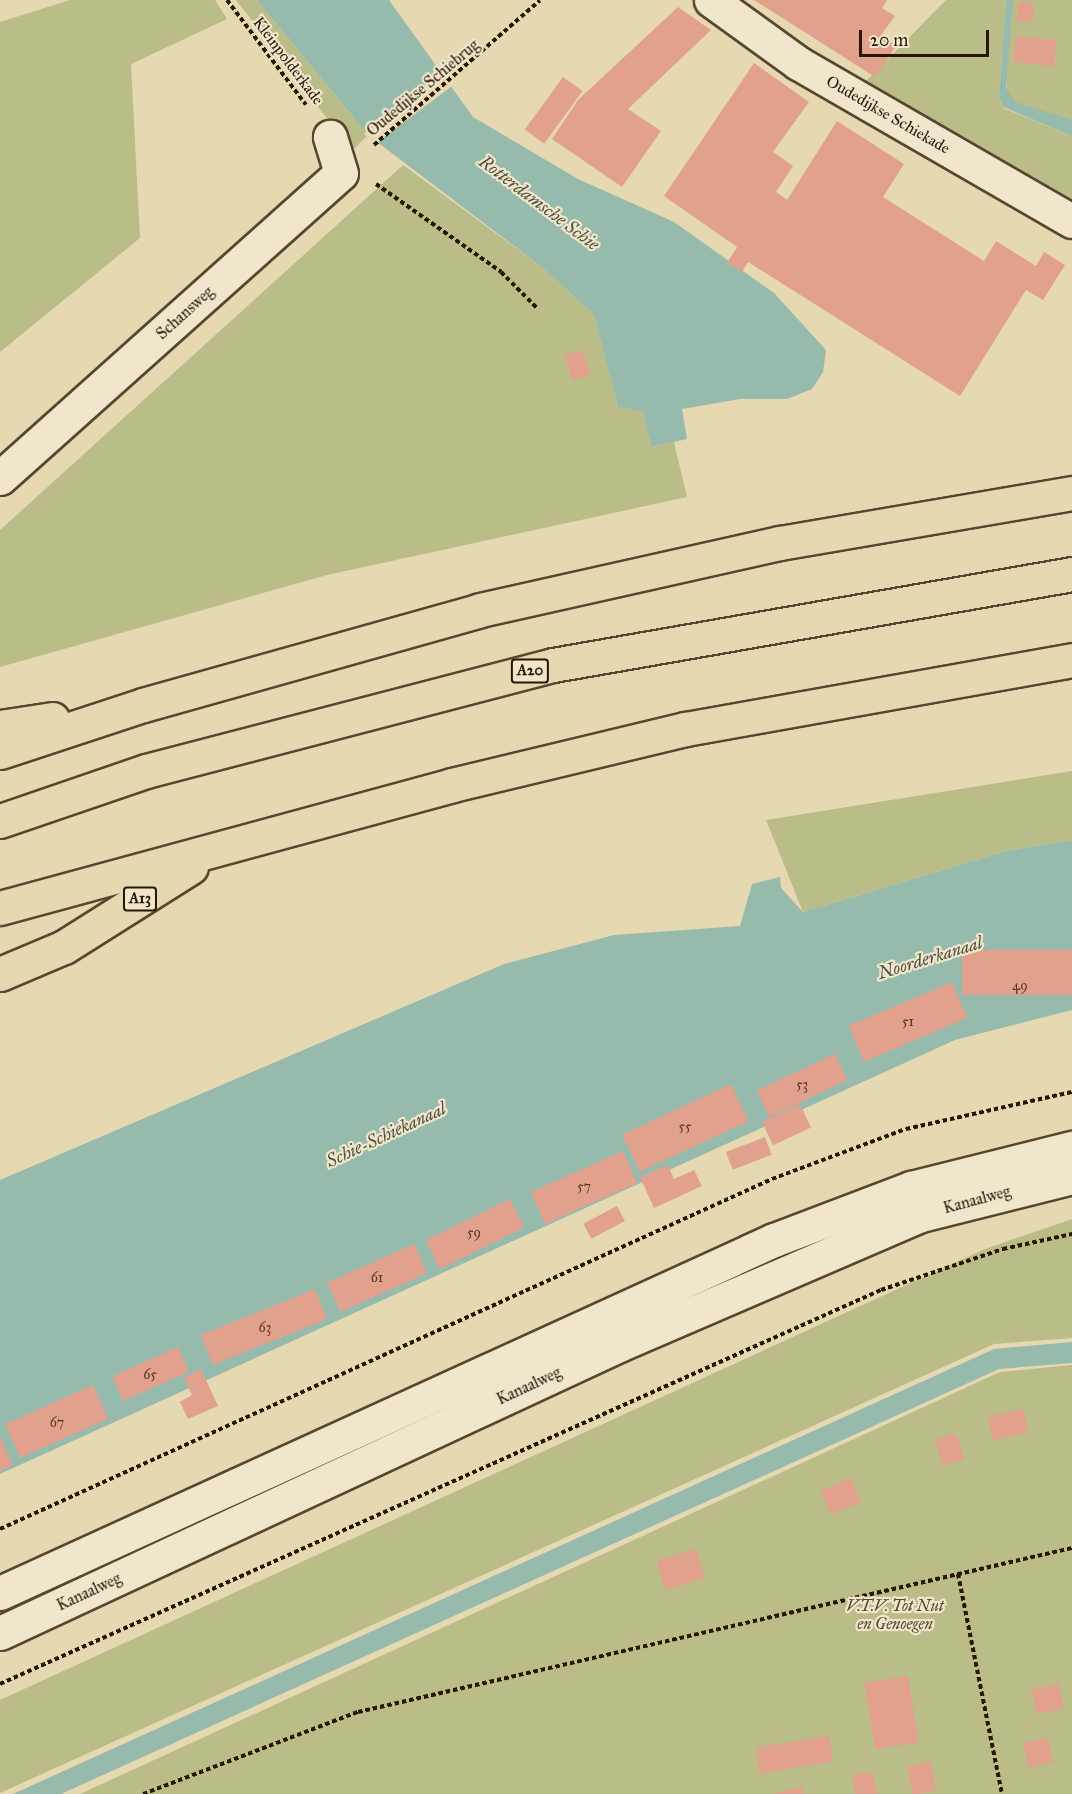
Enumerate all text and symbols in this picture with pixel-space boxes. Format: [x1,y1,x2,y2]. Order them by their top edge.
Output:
street label: Kleinpolderkade [249,13,327,109]
scale bar [862,18,992,56]
text: 20 m [870,29,908,51]
street label: Oudedijkse Schiebrug [363,35,483,141]
street label: Oudedijkse Schiekade [823,72,953,158]
water label: Rotterdamsche Schie [475,151,603,255]
street label: Schansweg [152,282,218,344]
road number: A20 [510,659,550,683]
road number: A13 [122,887,158,911]
water label: Noorderkanaal [875,932,985,984]
house number: 49 [1012,978,1028,994]
house number: 51 [902,1014,914,1030]
house number: 53 [796,1077,808,1093]
water label: Schie-Schiekanaal [323,1098,449,1172]
house number: 55 [678,1119,692,1135]
house number: 57 [577,1179,591,1195]
street label: Kanaalweg [941,1182,1013,1218]
house number: 59 [467,1225,481,1241]
house number: 61 [371,1270,383,1286]
house number: 63 [259,1320,271,1336]
street label: Kanaalweg [494,1363,564,1409]
house number: 65 [143,1367,157,1383]
house number: 67 [50,1415,64,1431]
street label: Kanaalweg [54,1569,124,1615]
park label: V.T.V. Tot Nut en Genoegen [846,1596,944,1634]

